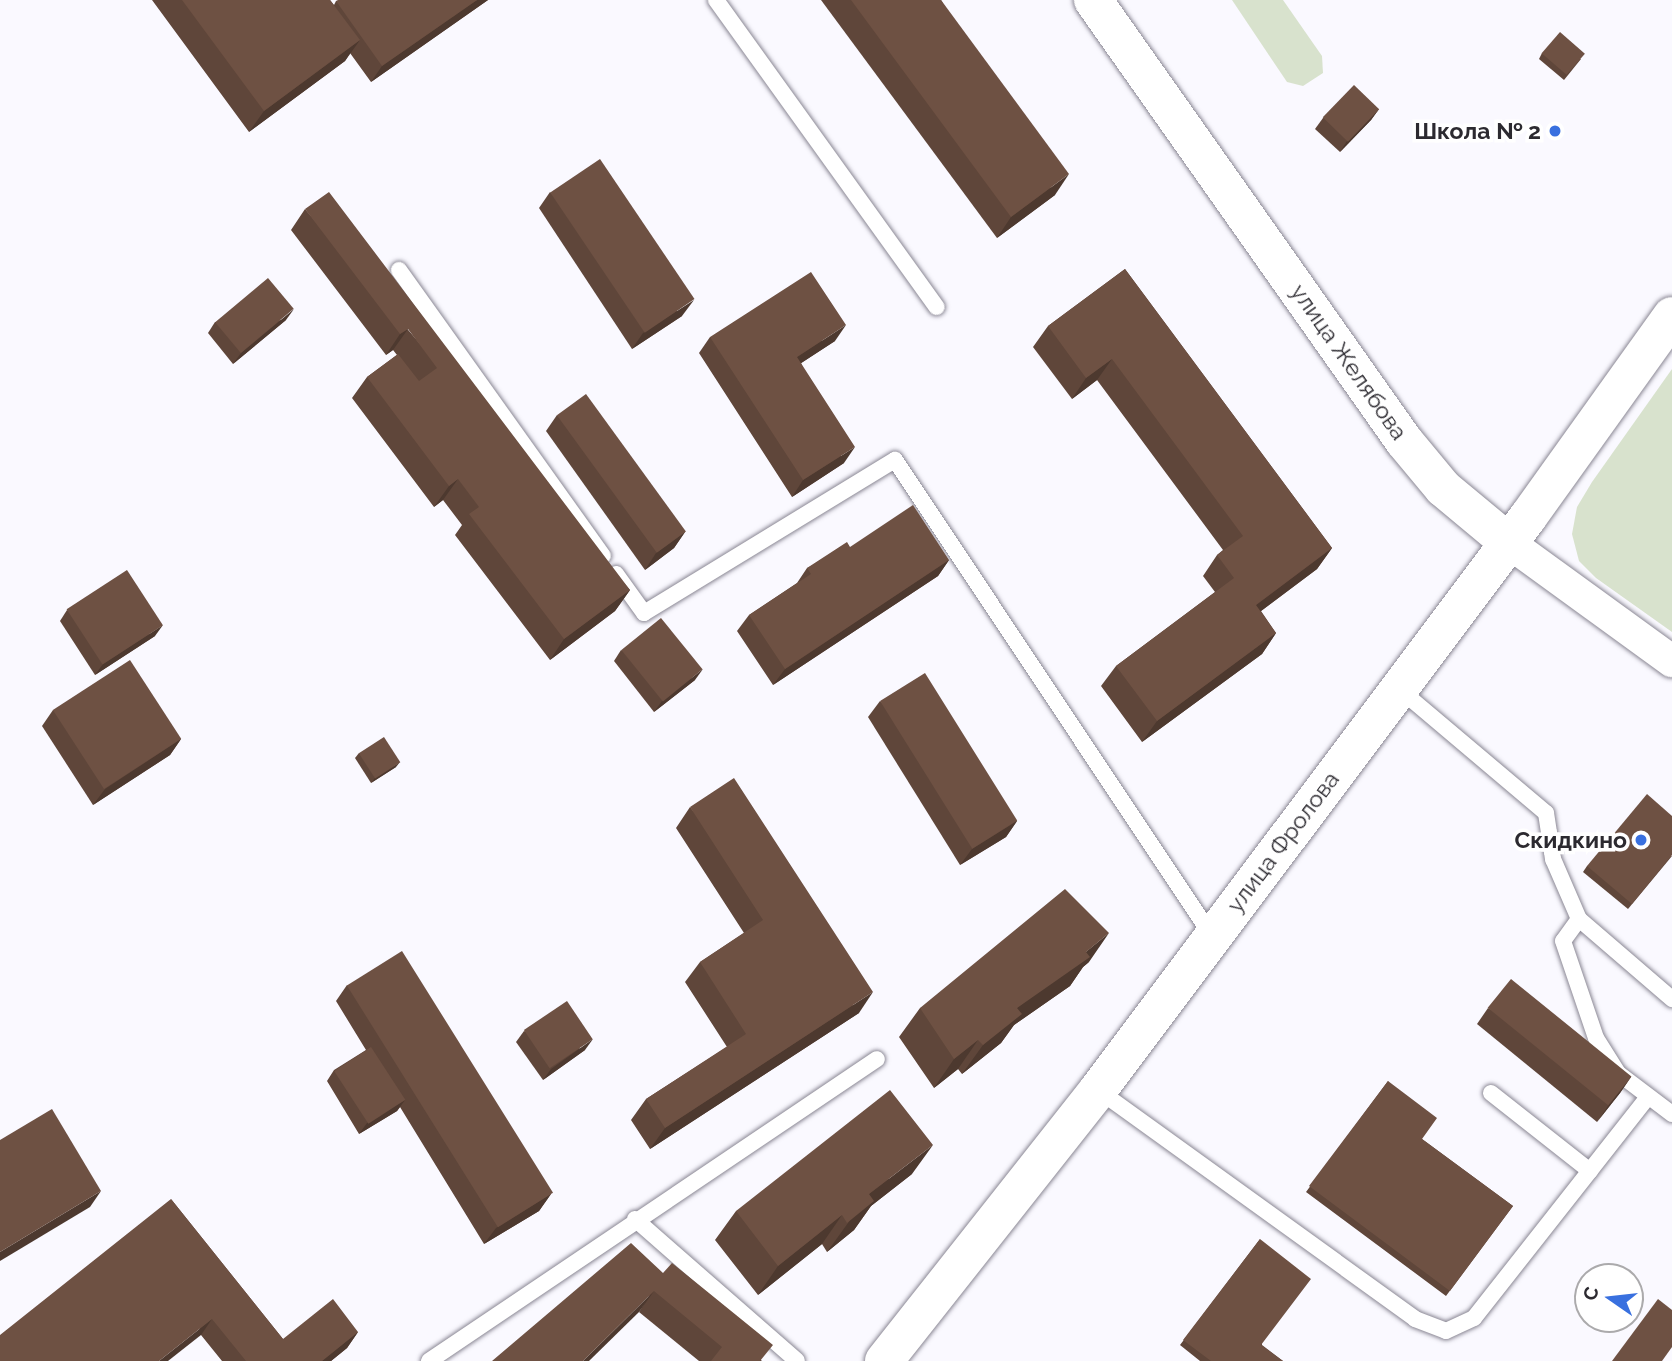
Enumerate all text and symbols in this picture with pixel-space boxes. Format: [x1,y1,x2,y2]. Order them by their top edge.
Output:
place label: Школа № 2 [1414,117,1541,145]
marker: Школа № 2 [1547,123,1563,139]
street label: улица Желябова [1285,279,1413,445]
street label: улица Фролова [1221,766,1345,918]
place label: Скидкино [1514,826,1627,854]
marker: Скидкино [1633,832,1649,848]
north arrow [1574,1263,1644,1333]
text: С [1578,1284,1603,1302]

